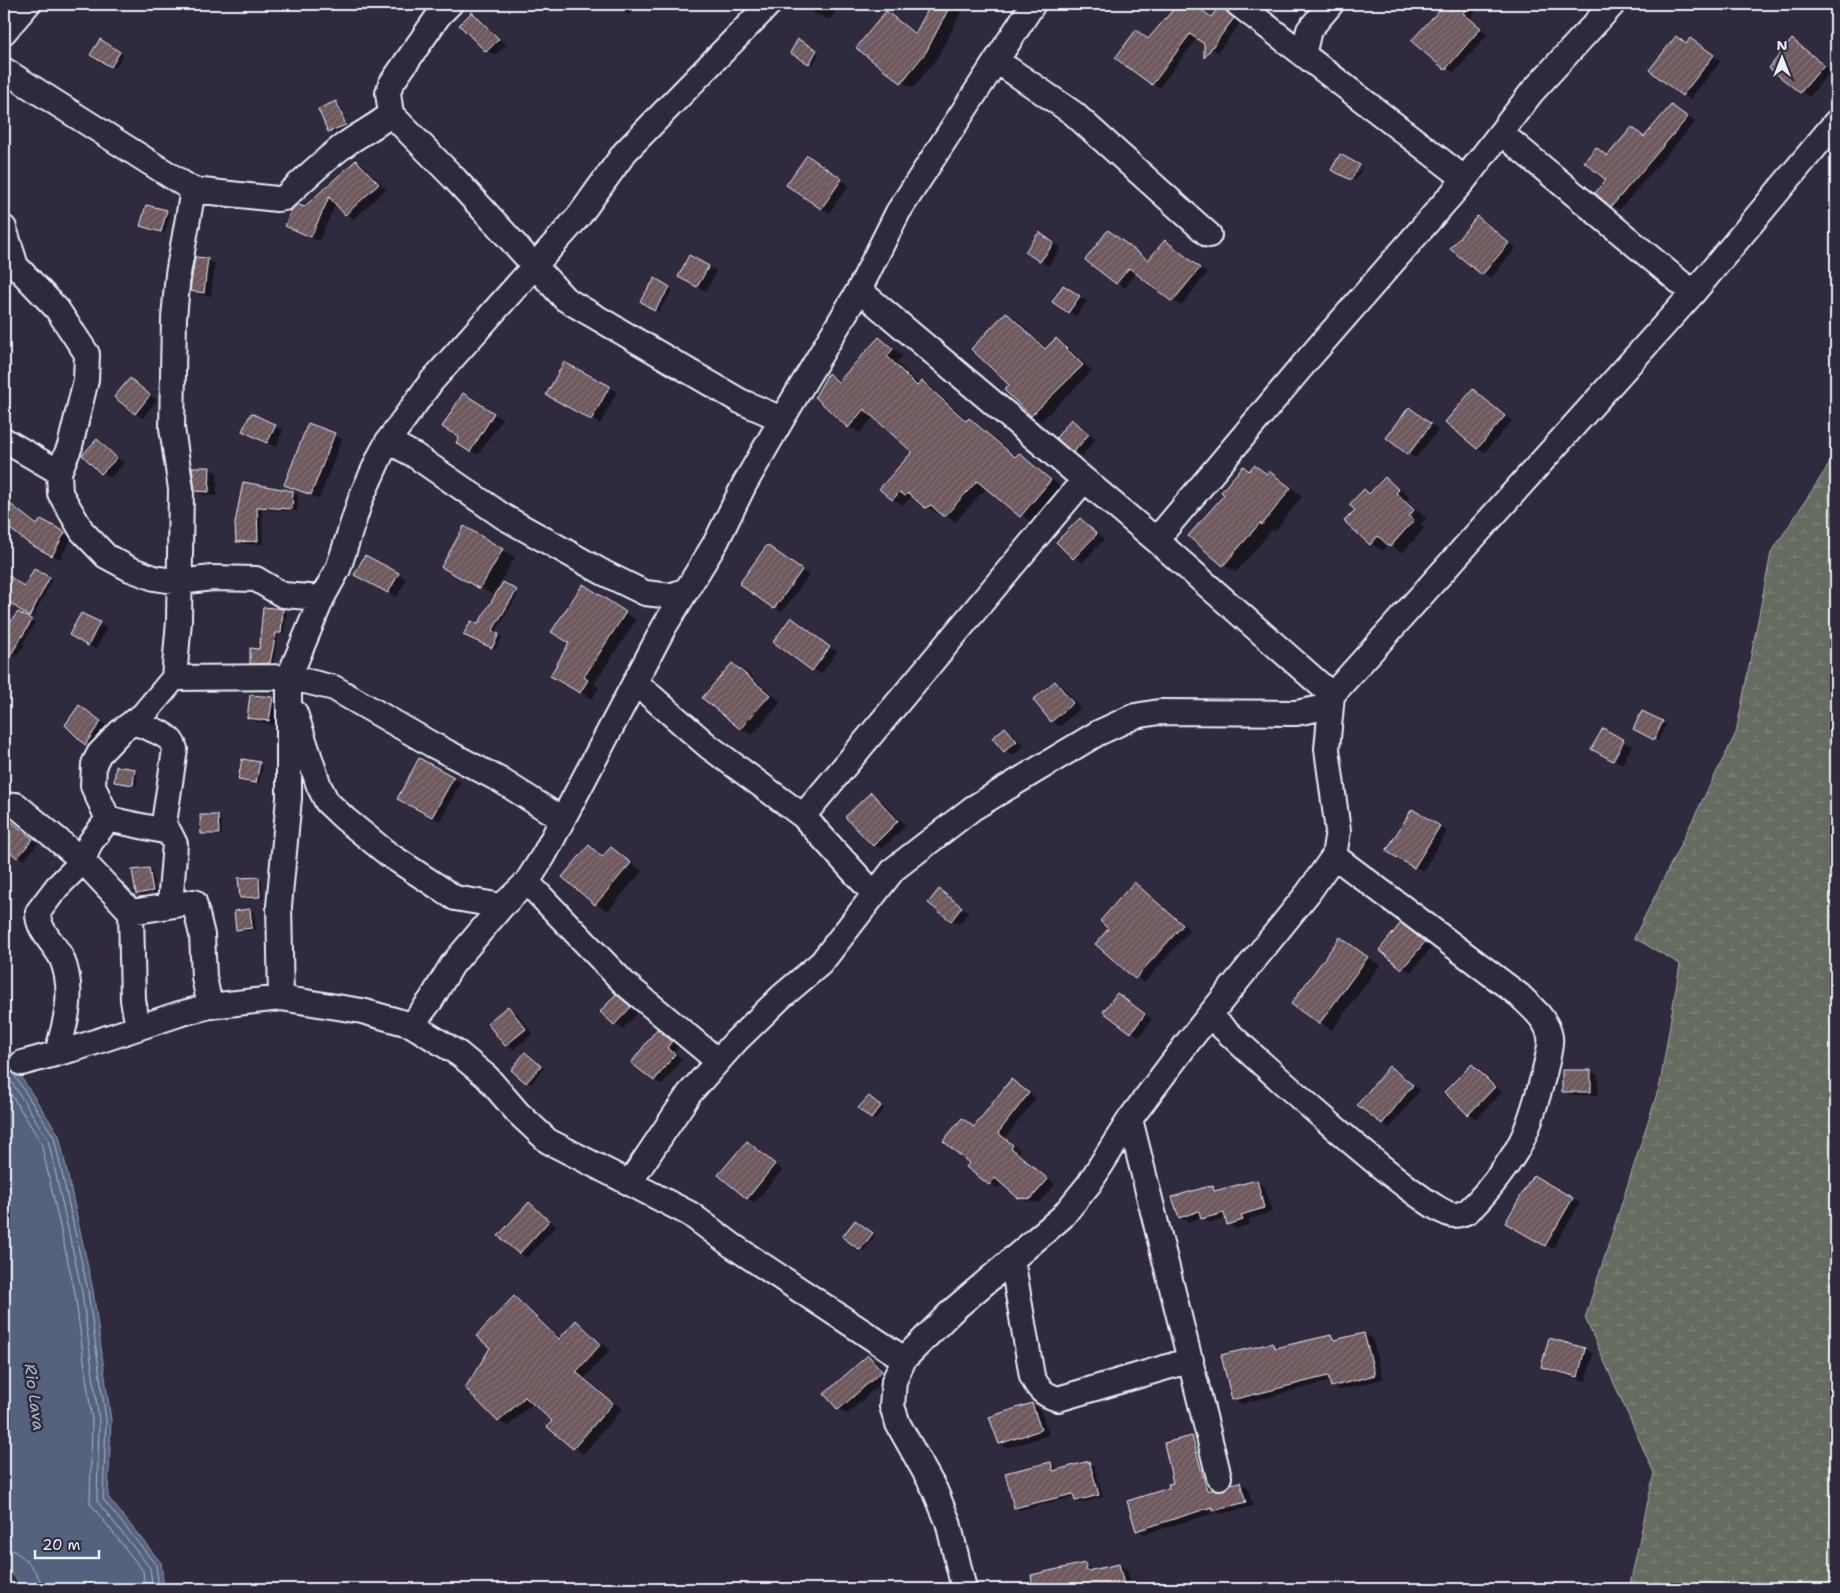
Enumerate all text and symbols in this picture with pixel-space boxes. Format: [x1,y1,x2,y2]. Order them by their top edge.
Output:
north arrow [1758,32,1808,82]
text: N [1776,36,1788,54]
water label: Rio Lava [19,1362,50,1432]
scale bar [35,1528,99,1560]
text: 20 m [42,1535,81,1555]

